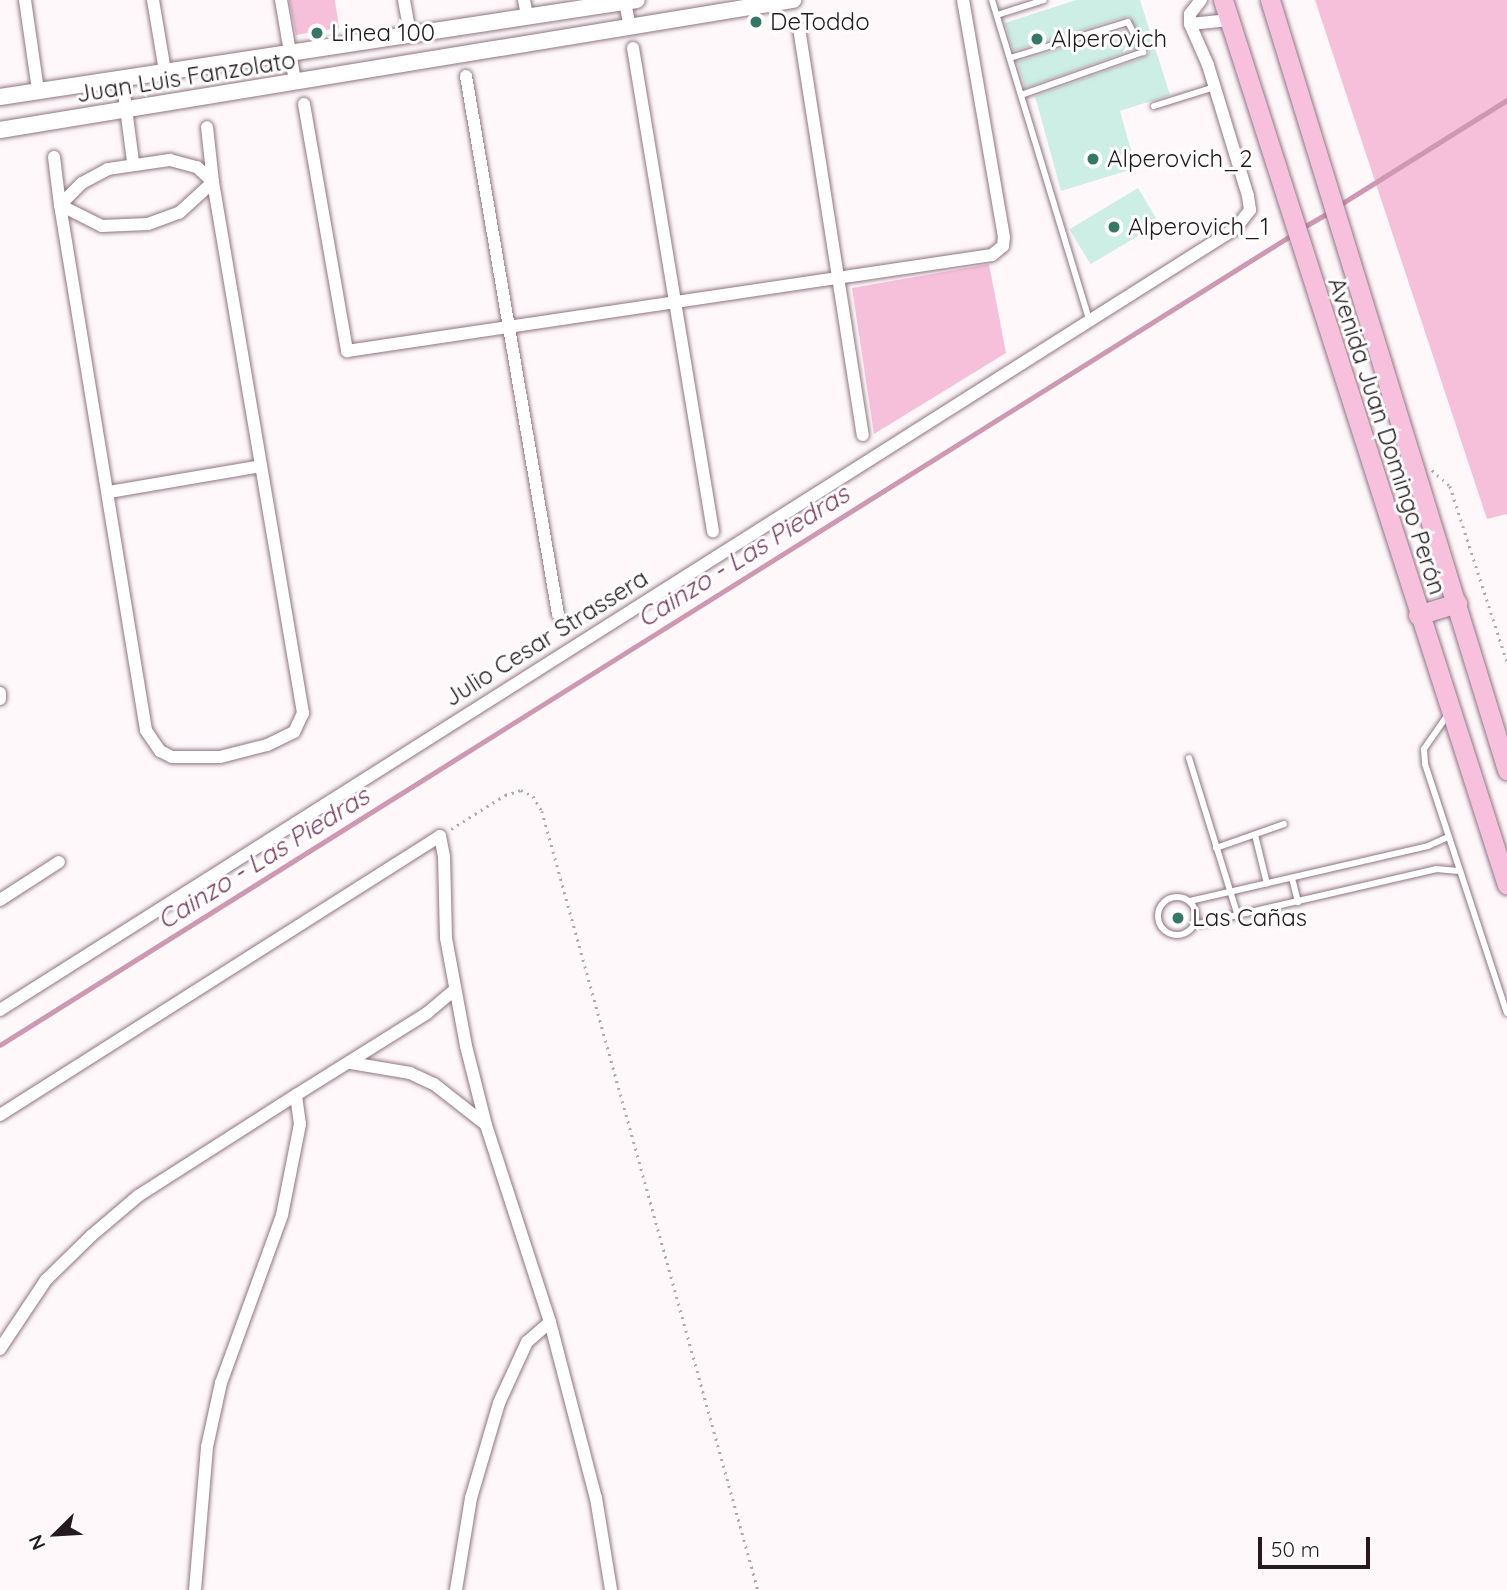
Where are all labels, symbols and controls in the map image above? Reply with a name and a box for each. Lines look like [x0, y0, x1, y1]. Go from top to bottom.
place label: DeToddo [770, 8, 870, 36]
marker: DeToddo [748, 14, 764, 30]
place label: Linea 100 [331, 19, 435, 47]
marker: Linea 100 [309, 25, 325, 41]
place label: Alperovich [1051, 25, 1167, 53]
marker: Alperovich [1029, 31, 1045, 47]
street label: Juan Luis Fanzolato [74, 45, 298, 109]
place label: Alperovich_2 [1107, 145, 1252, 173]
marker: Alperovich_2 [1085, 151, 1101, 167]
place label: Alperovich_1 [1128, 213, 1269, 241]
marker: Alperovich_1 [1106, 219, 1122, 235]
street label: Avenida Juan Domingo Perón [1322, 274, 1452, 598]
water label: Cainzo - Las Piedras [631, 478, 855, 634]
street label: Julio Cesar Strassera [439, 564, 653, 712]
water label: Cainzo - Las Piedras [151, 780, 375, 936]
place label: Las Cañas [1192, 904, 1307, 932]
marker: Las Cañas [1170, 910, 1186, 926]
north arrow [21, 1499, 91, 1569]
scale bar [1262, 1524, 1374, 1568]
text: N [23, 1531, 51, 1554]
text: 50 m [1271, 1536, 1320, 1562]

